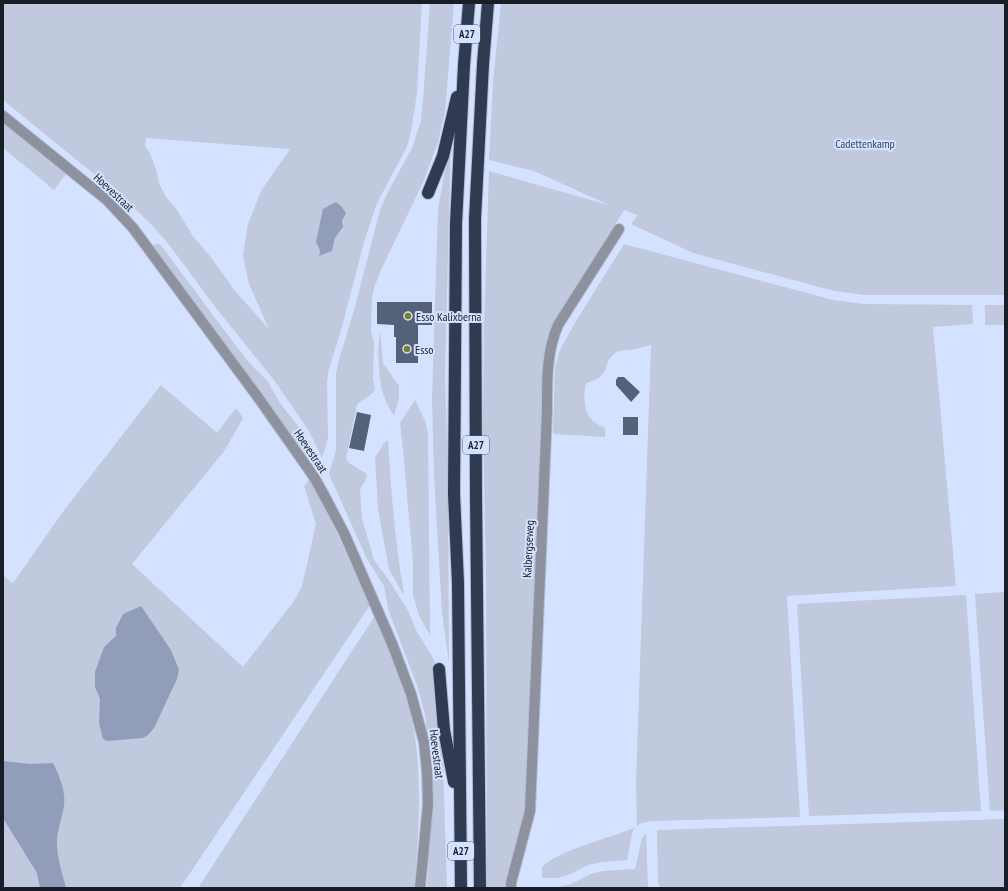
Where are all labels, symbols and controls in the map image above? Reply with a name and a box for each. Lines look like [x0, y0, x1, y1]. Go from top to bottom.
road number: A27 [454, 25, 480, 43]
park label: Cadettenkamp [835, 136, 895, 151]
street label: Hoevestraat [91, 170, 138, 215]
place label: Esso Kalixberna [416, 309, 482, 324]
marker: Esso Kalixberna [403, 311, 413, 321]
place label: Esso [415, 342, 433, 357]
marker: Esso [402, 344, 412, 354]
street label: Hoevestraat [291, 426, 331, 476]
road number: A27 [463, 436, 489, 454]
street label: Kalbergseweg [519, 520, 537, 578]
street label: Hoevestraat [427, 729, 448, 780]
road number: A27 [448, 842, 474, 860]

